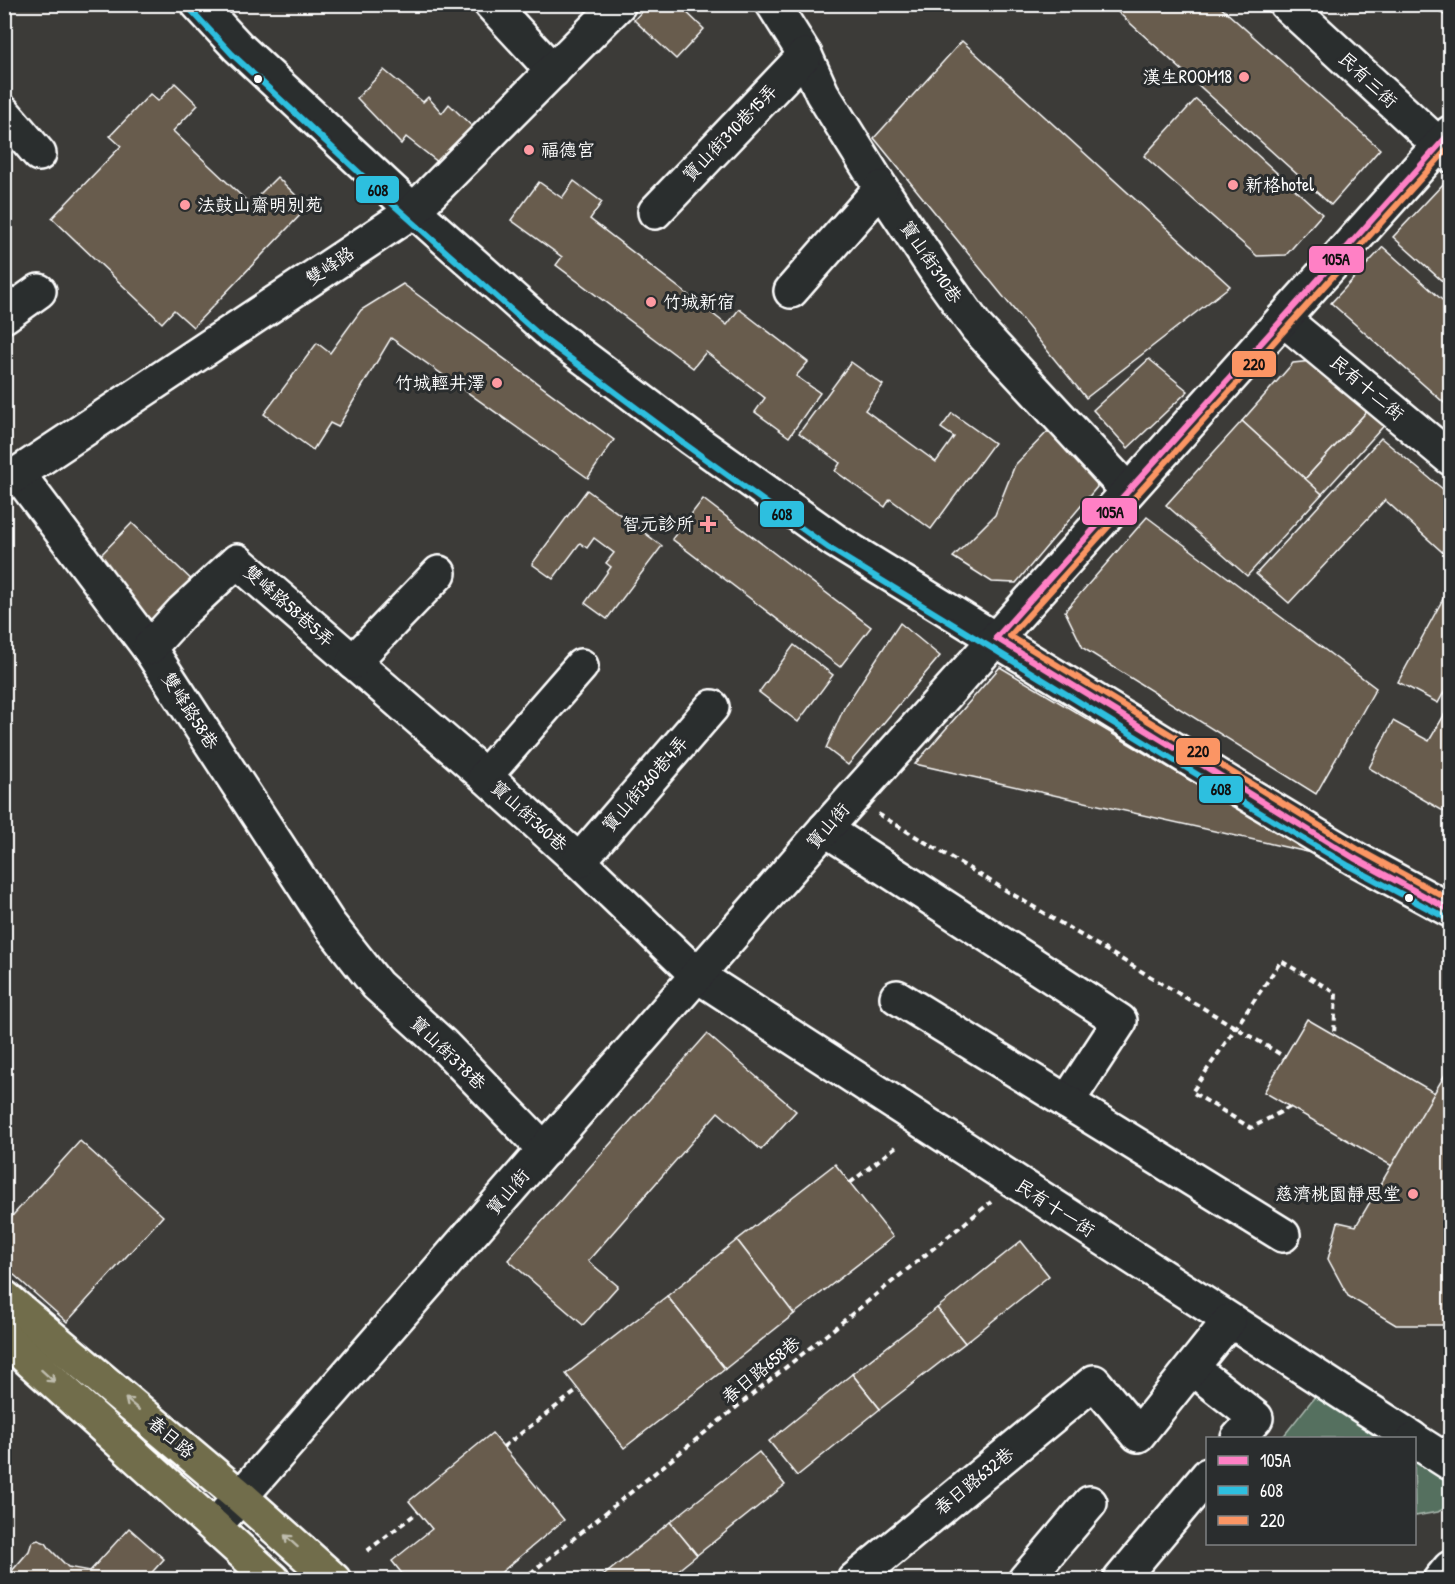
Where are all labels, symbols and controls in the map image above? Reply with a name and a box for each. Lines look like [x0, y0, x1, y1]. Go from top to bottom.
street label: 民有三街 [1333, 46, 1403, 113]
place label: 漢生ROOM18 [1143, 64, 1232, 89]
marker: 漢生ROOM18 [1237, 70, 1251, 84]
unlabelled marker [252, 73, 264, 85]
street label: 寶山街310巷15弄 [677, 78, 783, 187]
place label: 福德宮 [541, 137, 595, 162]
marker: 福德宮 [522, 143, 536, 157]
place label: 新格hotel [1245, 172, 1314, 197]
line badge: 608 [355, 175, 400, 204]
marker: 新格hotel [1226, 178, 1240, 192]
text: 608 [368, 179, 388, 201]
place label: 法鼓山齋明別苑 [197, 192, 323, 217]
marker: 法鼓山齋明別苑 [178, 198, 192, 212]
street label: 寶山街310巷 [895, 215, 968, 308]
street label: 雙峰路 [300, 240, 359, 291]
line badge: 105A [1308, 245, 1365, 274]
text: 105A [1322, 248, 1350, 270]
place label: 竹城新宿 [663, 289, 735, 314]
marker: 竹城新宿 [644, 295, 658, 309]
street label: 民有十二街 [1325, 349, 1410, 426]
line badge: 220 [1231, 350, 1277, 378]
text: 220 [1243, 353, 1265, 375]
place label: 竹城輕井澤 [395, 370, 485, 395]
marker: 竹城輕井澤 [490, 376, 504, 390]
line badge: 105A [1081, 497, 1138, 526]
line badge: 608 [759, 500, 805, 528]
text: 105A [1096, 501, 1124, 523]
text: 608 [772, 503, 792, 525]
place label: 智元診所 [622, 511, 694, 536]
marker: 智元診所 [699, 515, 717, 533]
street label: 雙峰路58巷5弄 [238, 559, 340, 652]
street label: 雙峰路58巷 [156, 667, 225, 754]
street label: 寶山街360巷4弄 [596, 730, 693, 837]
line badge: 220 [1175, 737, 1221, 766]
text: 220 [1187, 740, 1209, 762]
street label: 寶山街360巷 [486, 774, 573, 857]
line badge: 608 [1198, 775, 1244, 804]
text: 608 [1211, 778, 1231, 800]
street label: 寶山街 [800, 797, 855, 854]
unlabelled marker [1403, 892, 1415, 904]
street label: 寶山街378巷 [405, 1010, 492, 1095]
street label: 寶山街 [480, 1163, 535, 1220]
street label: 民有十一街 [1011, 1173, 1100, 1243]
place label: 慈濟桃園靜思堂 [1275, 1181, 1401, 1206]
marker: 慈濟桃園靜思堂 [1406, 1187, 1420, 1201]
street label: 春日路658巷 [716, 1330, 805, 1409]
one-way arrow [41, 1369, 56, 1383]
one-way arrow [124, 1398, 140, 1411]
street label: 春日路 [143, 1410, 200, 1464]
legend [1206, 1437, 1416, 1545]
street label: 春日路632巷 [929, 1441, 1019, 1520]
text: 105A [1260, 1448, 1291, 1473]
text: 608 [1260, 1478, 1283, 1503]
text: 220 [1260, 1508, 1285, 1533]
one-way arrow [283, 1534, 298, 1548]

